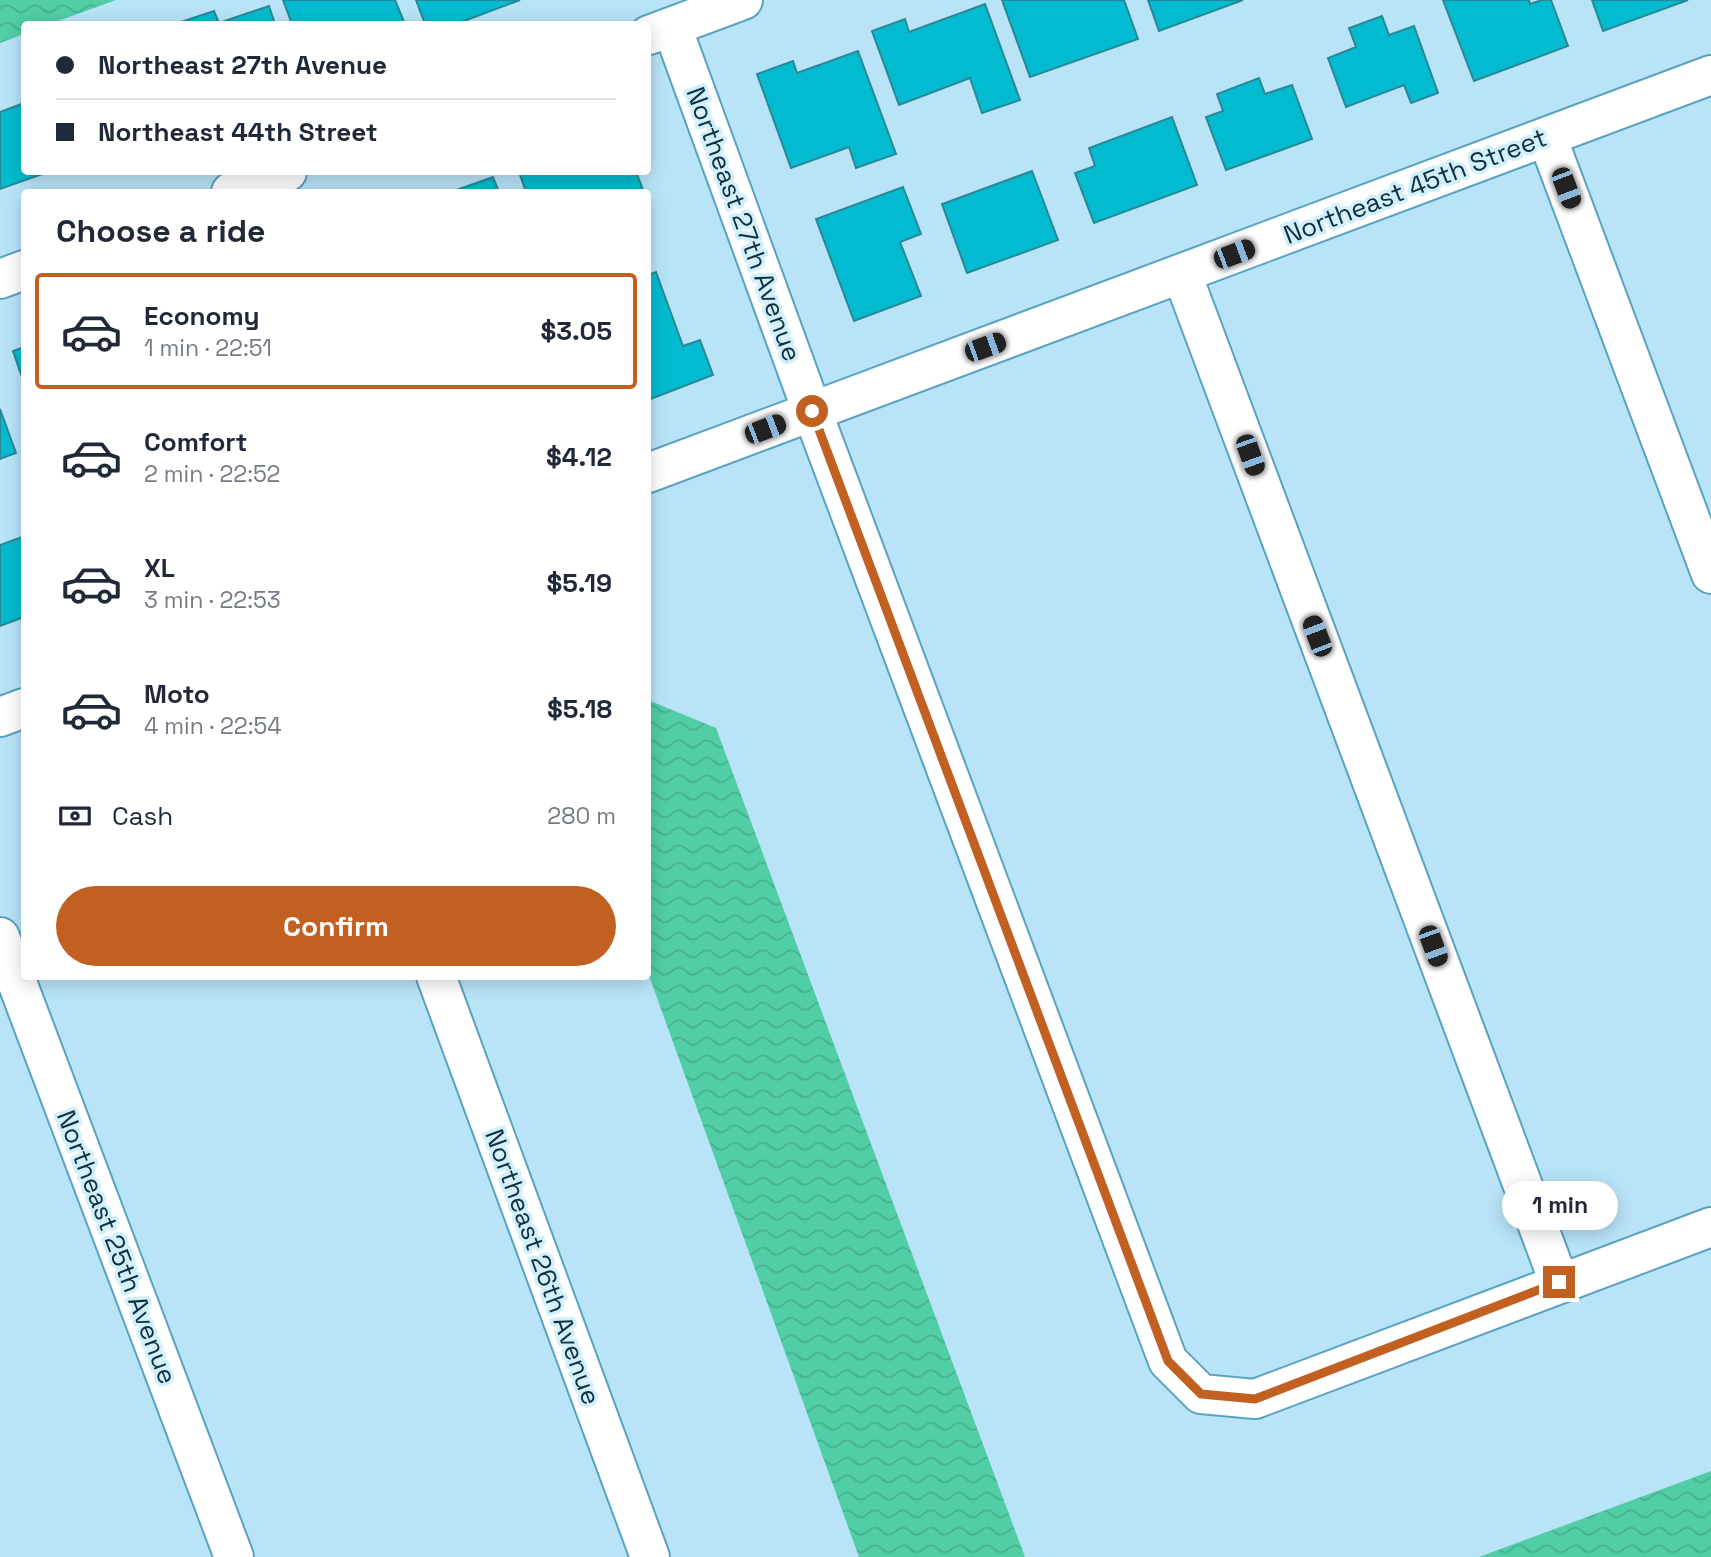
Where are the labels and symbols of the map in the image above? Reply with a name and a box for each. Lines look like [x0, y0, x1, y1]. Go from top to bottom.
street label: Northeast 27th Avenue [679, 82, 809, 366]
street label: Northeast 45th Street [1279, 120, 1551, 252]
car [1549, 165, 1584, 211]
car [1211, 237, 1258, 271]
car [962, 330, 1009, 364]
route start [796, 395, 828, 427]
car [742, 412, 789, 446]
car [1233, 432, 1268, 478]
car [1300, 613, 1335, 659]
car [1416, 923, 1451, 969]
street label: Northeast 25th Avenue [49, 1105, 185, 1389]
street label: Northeast 26th Avenue [477, 1124, 609, 1410]
callout: 1 min [1501, 1180, 1617, 1230]
route end [1543, 1266, 1575, 1298]

